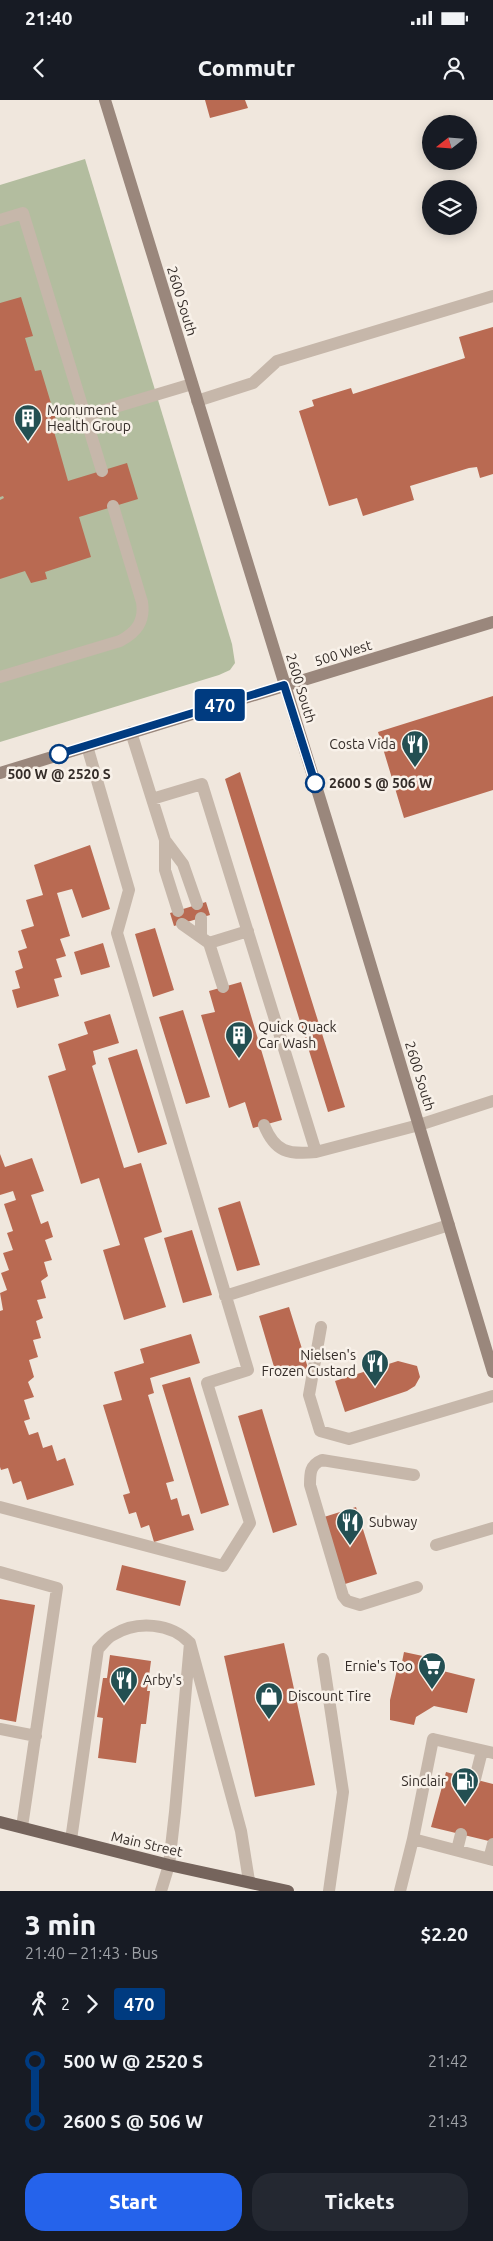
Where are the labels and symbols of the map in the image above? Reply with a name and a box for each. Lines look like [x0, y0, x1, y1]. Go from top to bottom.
north arrow [422, 115, 478, 170]
street label: 2600 South [164, 264, 200, 338]
place label: Monument Health Group [47, 402, 131, 434]
building icon: Monument Health Group [13, 403, 43, 442]
street label: 500 West [312, 637, 374, 669]
street label: 2600 South [283, 651, 319, 725]
line badge: 470 [191, 689, 249, 721]
restaurant icon: Costa Vida [400, 729, 430, 768]
place label: Costa Vida [329, 736, 396, 752]
marker: 500 W @ 2520 S [49, 744, 69, 764]
place label: 500 W @ 2520 S [7, 766, 111, 782]
marker: 2600 S @ 506 W [305, 773, 325, 793]
place label: 2600 S @ 506 W [329, 775, 432, 791]
place label: Quick Quack Car Wash [258, 1019, 337, 1051]
building icon: Quick Quack Car Wash [224, 1020, 254, 1059]
street label: 2600 South [402, 1039, 438, 1113]
place label: Nielsen's Frozen Custard [262, 1347, 356, 1379]
restaurant icon: Nielsen's Frozen Custard [360, 1348, 390, 1387]
restaurant icon: Subway [335, 1507, 365, 1546]
place label: Subway [369, 1514, 418, 1530]
supermarket icon: Ernie's Too [417, 1651, 447, 1690]
place label: Ernie's Too [345, 1658, 413, 1674]
restaurant icon: Arby's [109, 1665, 139, 1704]
place label: Arby's [143, 1672, 182, 1688]
shop icon: Discount Tire [254, 1681, 284, 1720]
place label: Discount Tire [288, 1688, 371, 1704]
fuel station icon: Sinclair [450, 1766, 480, 1805]
place label: Sinclair [401, 1773, 447, 1789]
street label: Main Street [110, 1828, 185, 1860]

